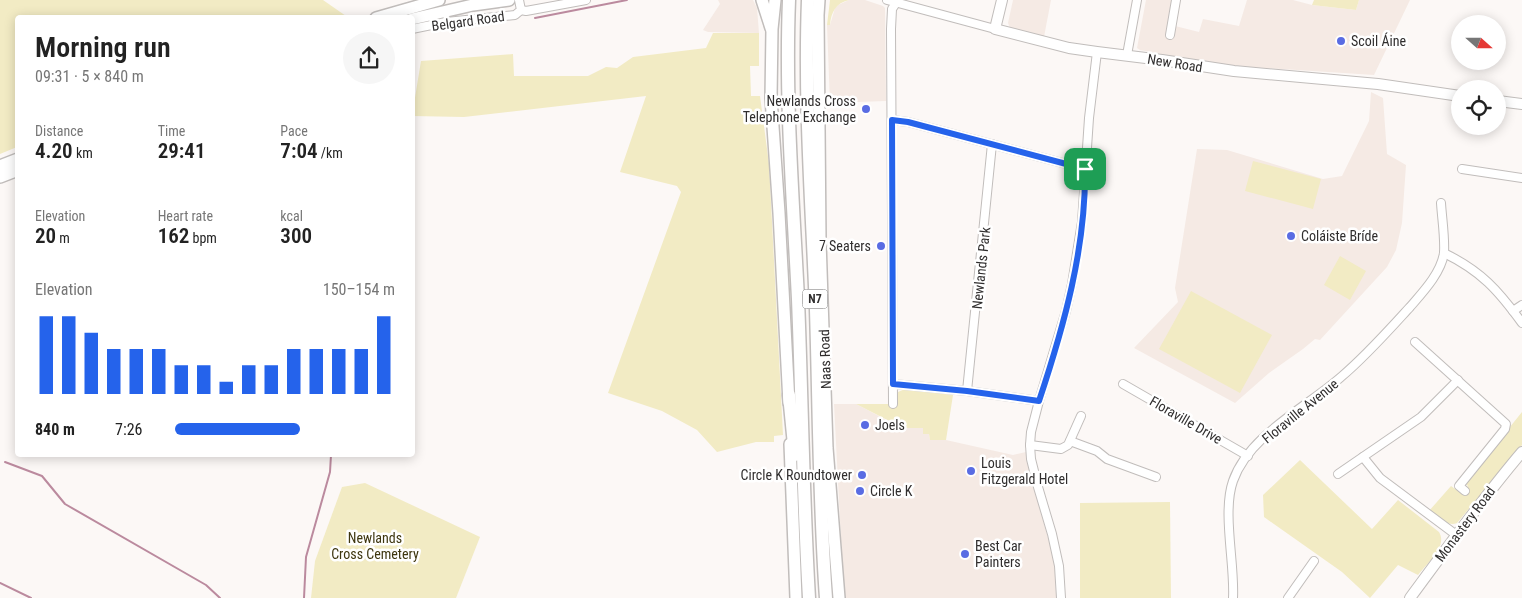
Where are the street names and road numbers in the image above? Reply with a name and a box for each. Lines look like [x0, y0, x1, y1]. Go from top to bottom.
street label: Belgard Road [431, 8, 505, 34]
street label: New Road [1146, 51, 1204, 75]
street label: Newlands Park [969, 225, 993, 310]
road number: N7 [802, 290, 828, 308]
street label: Naas Road [816, 329, 834, 389]
street label: Floraville Avenue [1259, 375, 1342, 447]
street label: Floraville Drive [1147, 393, 1225, 447]
street label: Monastery Road [1432, 483, 1498, 565]

